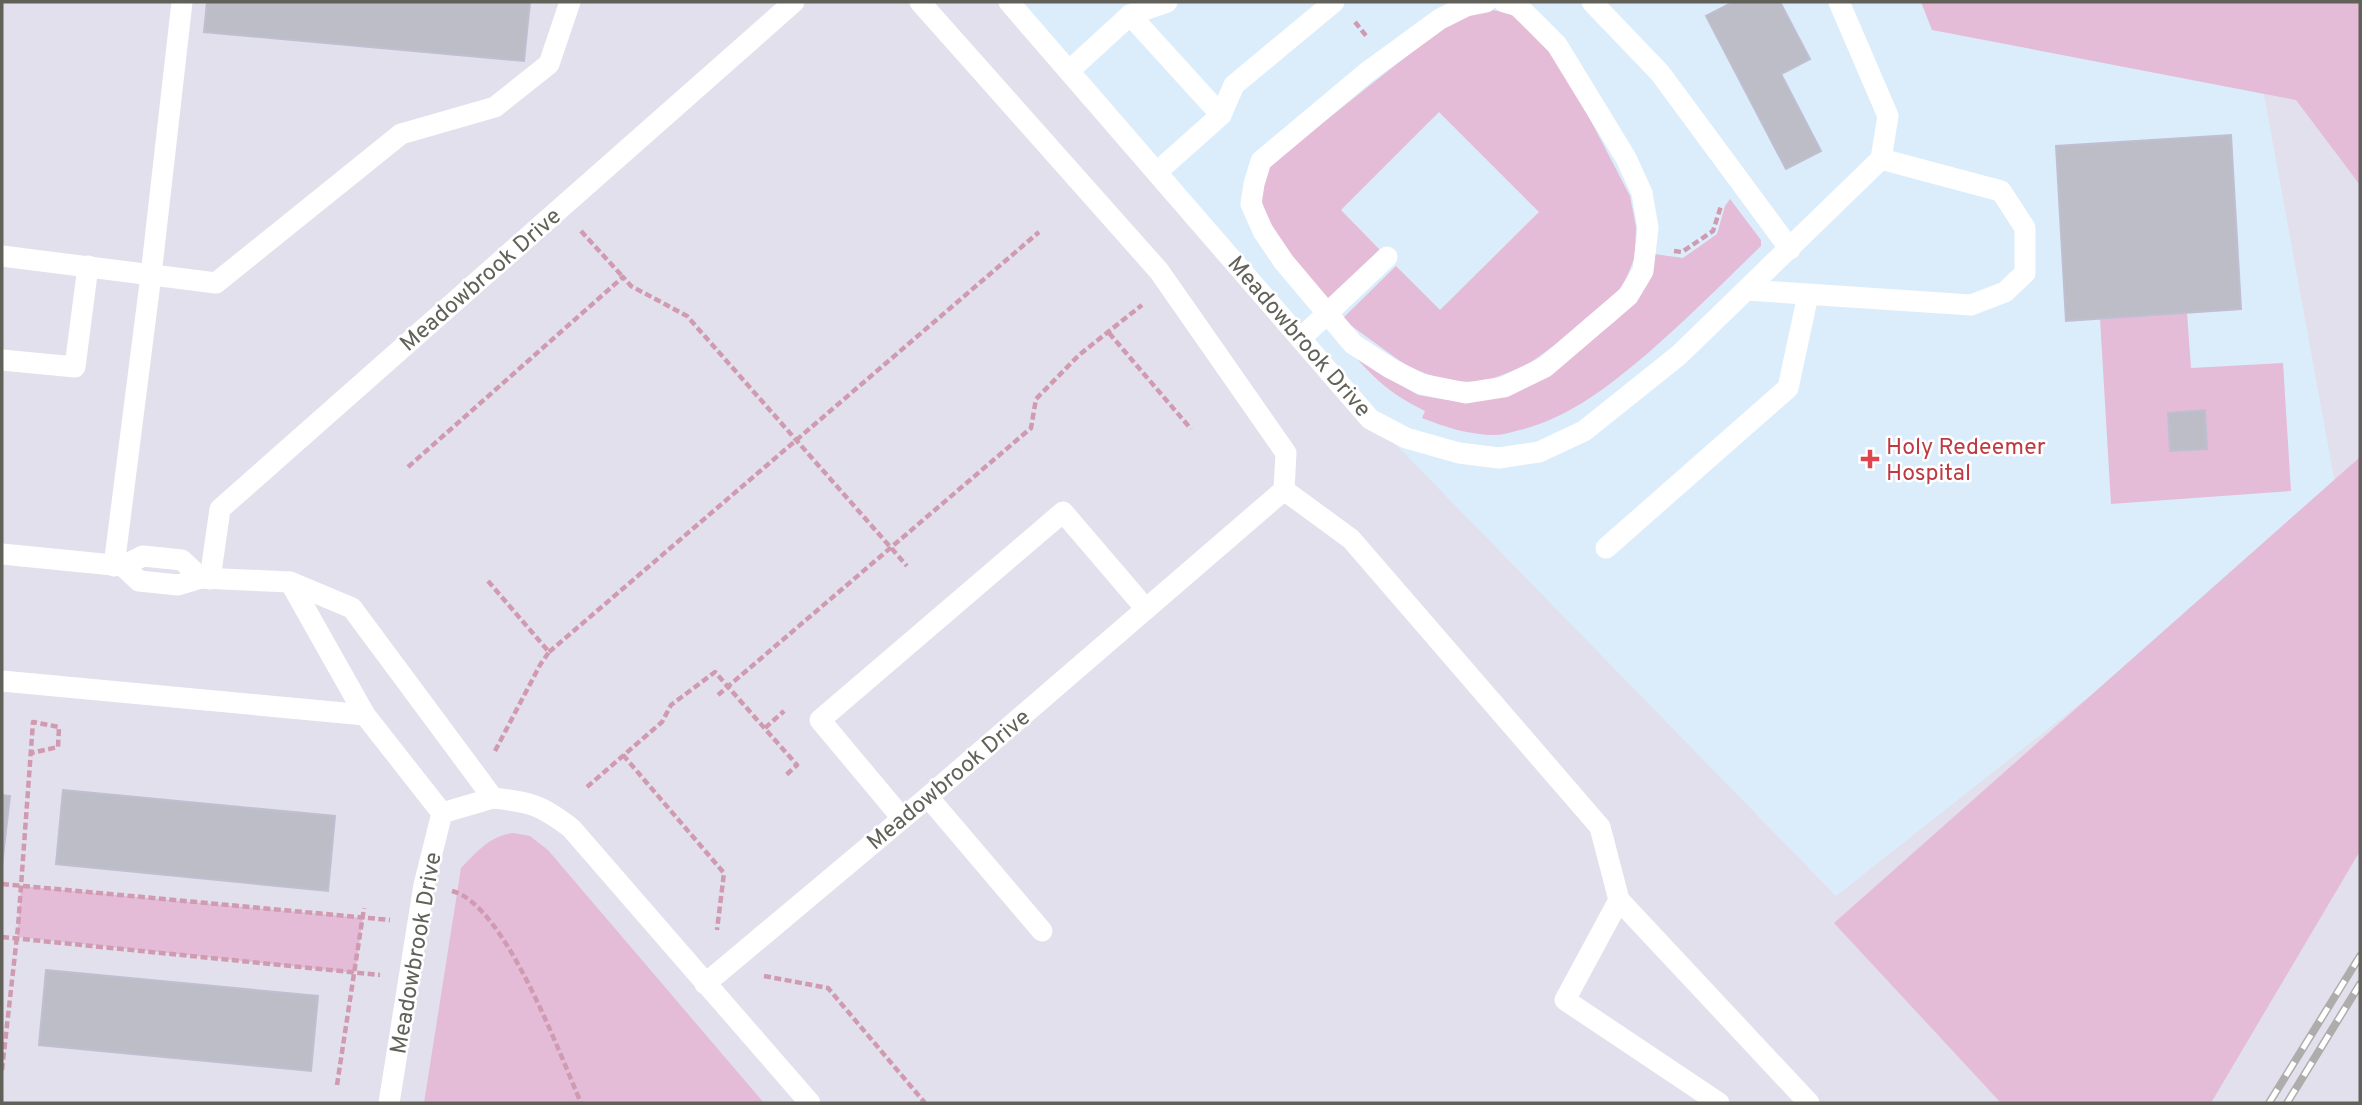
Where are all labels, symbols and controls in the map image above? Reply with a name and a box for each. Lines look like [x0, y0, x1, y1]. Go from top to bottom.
street label: Meadowbrook Drive [395, 203, 568, 359]
street label: Meadowbrook Drive [1220, 251, 1376, 424]
place label: Holy Redeemer Hospital [1886, 434, 2046, 489]
marker: Holy Redeemer Hospital [1860, 449, 1880, 469]
street label: Meadowbrook Drive [862, 704, 1037, 858]
street label: Meadowbrook Drive [385, 850, 450, 1057]

